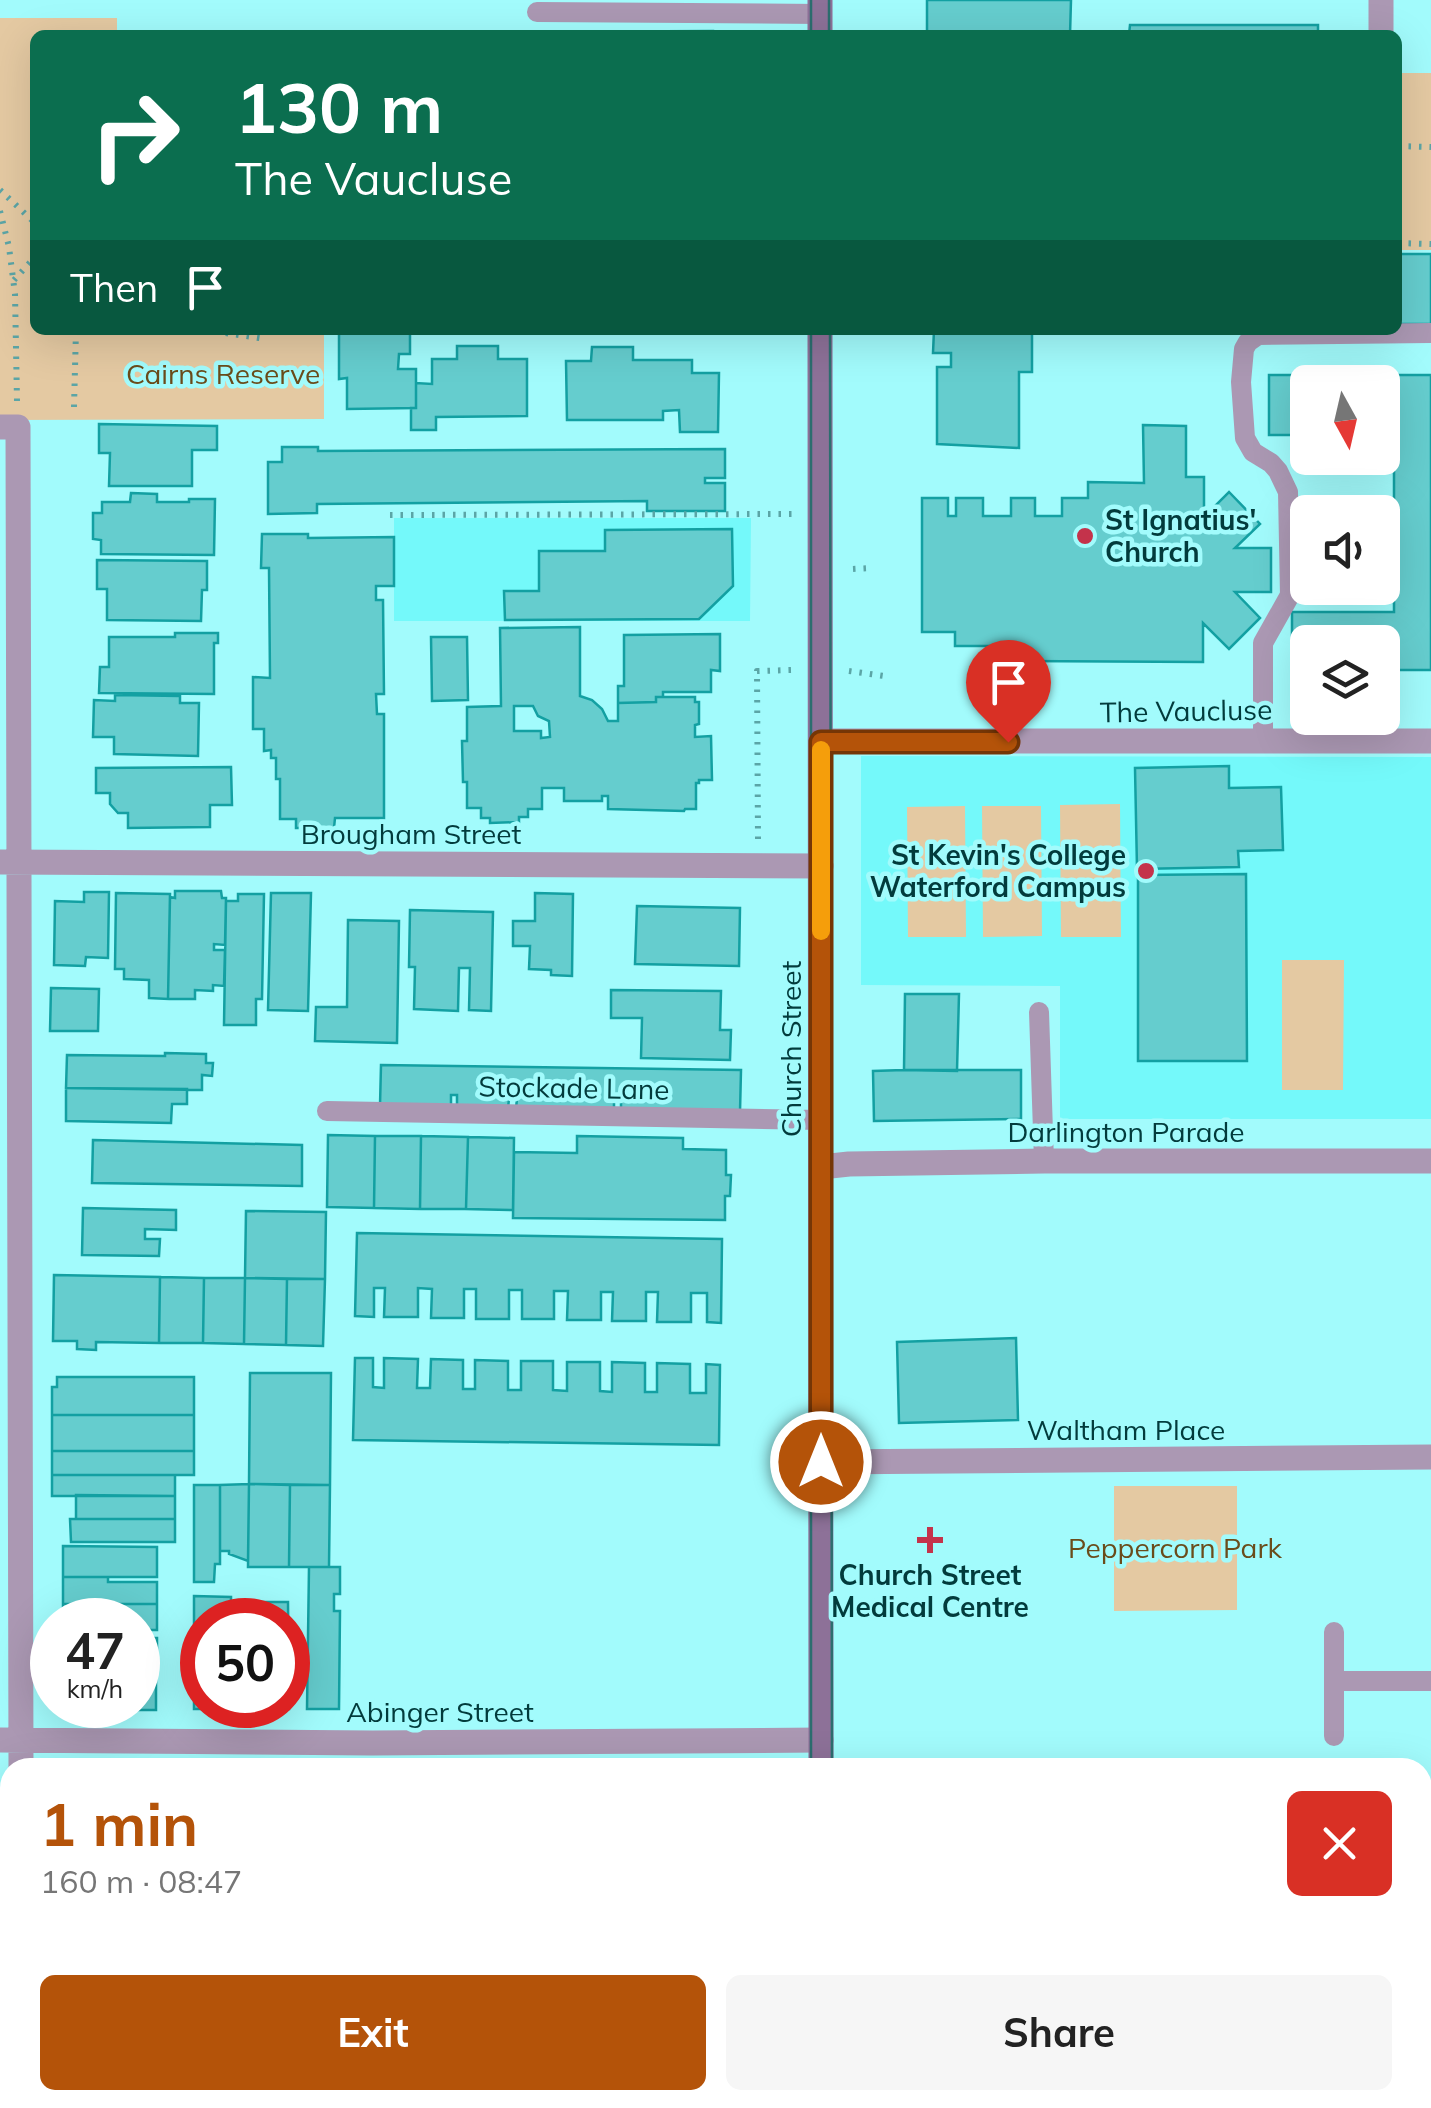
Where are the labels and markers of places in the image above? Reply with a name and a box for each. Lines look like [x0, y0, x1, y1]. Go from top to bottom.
place label: St Ignatius' Church [1105, 502, 1256, 569]
marker: St Ignatius' Church [1074, 525, 1096, 547]
pin [966, 640, 1051, 743]
place label: St Kevin's College Waterford Campus [870, 837, 1126, 904]
marker: St Kevin's College Waterford Campus [1135, 860, 1157, 882]
marker: Church Street Medical Centre [917, 1527, 943, 1553]
place label: Church Street Medical Centre [831, 1557, 1029, 1624]

